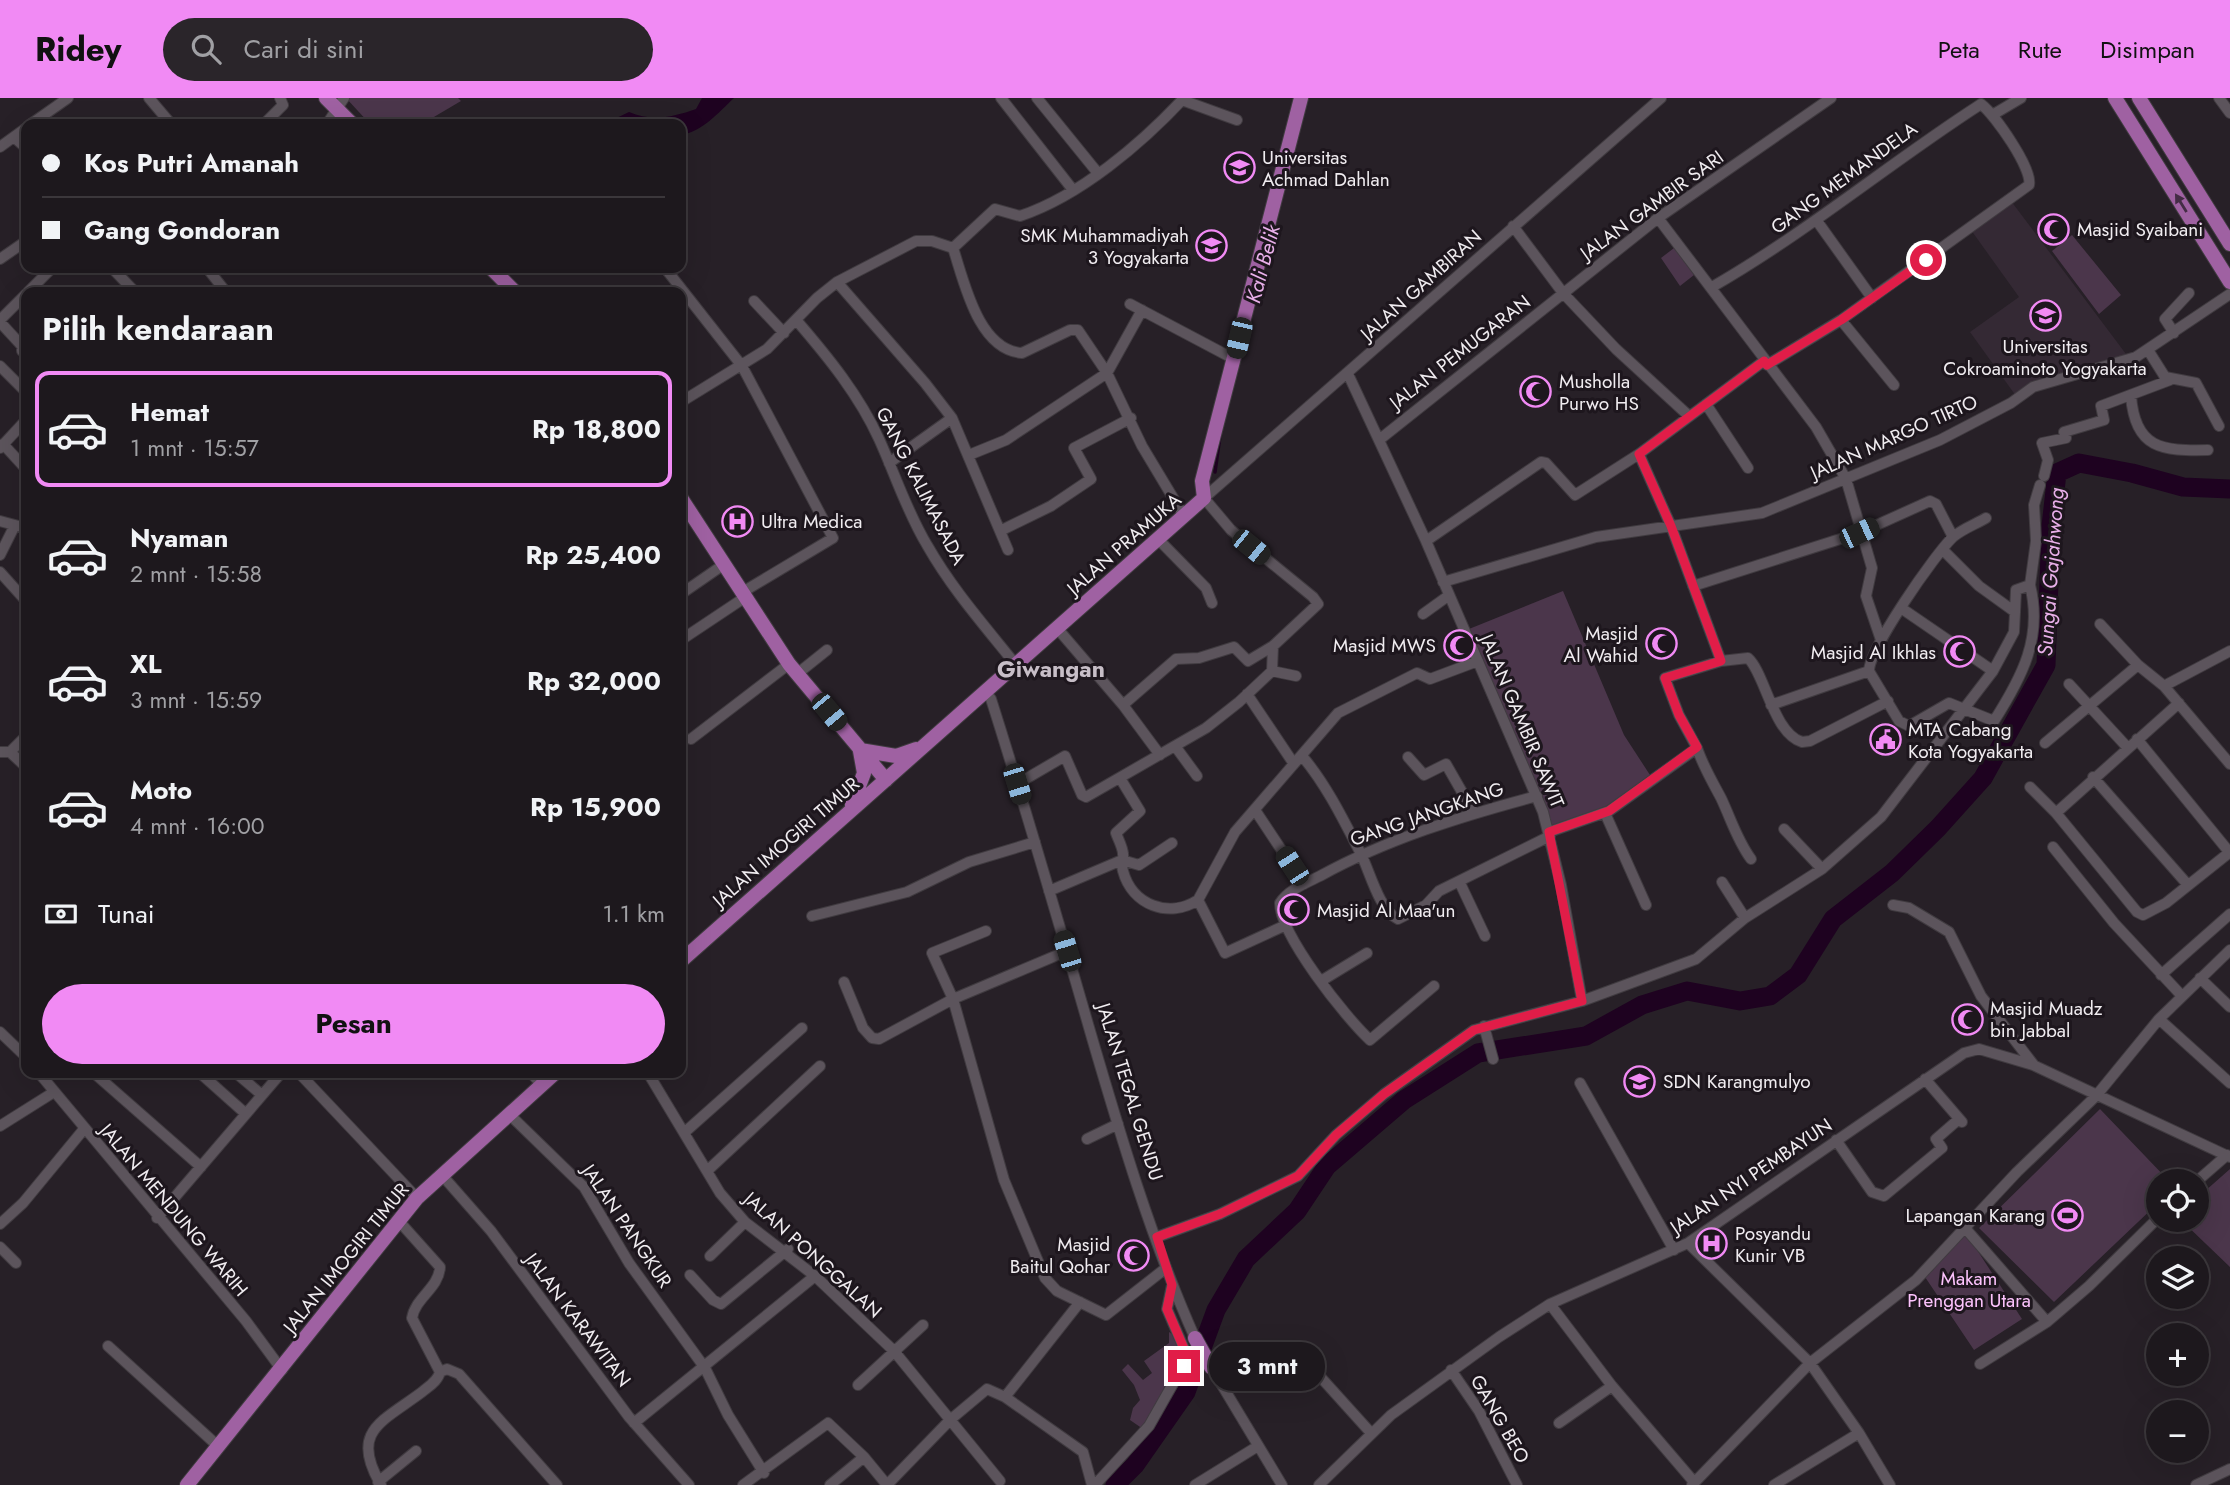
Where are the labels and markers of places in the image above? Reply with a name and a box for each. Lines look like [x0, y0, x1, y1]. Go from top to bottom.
place label: Universitas Achmad Dahlan [1262, 144, 1390, 193]
school or university icon: Universitas Achmad Dahlan [1222, 151, 1256, 185]
mosque icon: Masjid Syaibani [2037, 212, 2071, 246]
place label: Masjid Syaibani [2077, 216, 2203, 243]
place label: SMK Muhammadiyah 3 Yogyakarta [1020, 222, 1189, 271]
school or university icon: SMK Muhammadiyah 3 Yogyakarta [1195, 229, 1229, 263]
school or university icon: Universitas Cokroaminoto Yogyakarta [2028, 298, 2062, 332]
place label: Universitas Cokroaminoto Yogyakarta [1943, 333, 2147, 382]
place label: Musholla Purwo HS [1559, 368, 1639, 417]
mosque icon: Musholla Purwo HS [1519, 375, 1553, 409]
hospital icon: Ultra Medica [721, 504, 755, 538]
place label: Ultra Medica [761, 508, 862, 535]
place label: Masjid Al Wahid [1564, 620, 1638, 669]
mosque icon: Masjid Al Wahid [1644, 627, 1678, 661]
mosque icon: Masjid MWS [1442, 628, 1476, 662]
place label: Masjid MWS [1333, 632, 1436, 659]
mosque icon: Masjid Al Ikhlas [1942, 635, 1976, 669]
place label: Masjid Al Ikhlas [1811, 639, 1936, 666]
place label: MTA Cabang Kota Yogyakarta [1908, 716, 2033, 765]
public building icon: MTA Cabang Kota Yogyakarta [1868, 723, 1902, 757]
mosque icon: Masjid Al Maa'un [1277, 893, 1311, 927]
place label: Masjid Al Maa'un [1317, 897, 1456, 924]
place label: Masjid Muadz bin Jabbal [1990, 995, 2103, 1044]
mosque icon: Masjid Muadz bin Jabbal [1950, 1002, 1984, 1036]
school or university icon: SDN Karangmulyo [1623, 1064, 1657, 1098]
place label: SDN Karangmulyo [1663, 1068, 1811, 1095]
sports icon: Lapangan Karang [2051, 1198, 2085, 1232]
place label: Lapangan Karang [1905, 1202, 2045, 1229]
place label: Posyandu Kunir VB [1735, 1220, 1811, 1269]
hospital icon: Posyandu Kunir VB [1695, 1227, 1729, 1261]
place label: Masjid Baitul Qohar [1010, 1231, 1110, 1280]
mosque icon: Masjid Baitul Qohar [1116, 1238, 1150, 1272]

